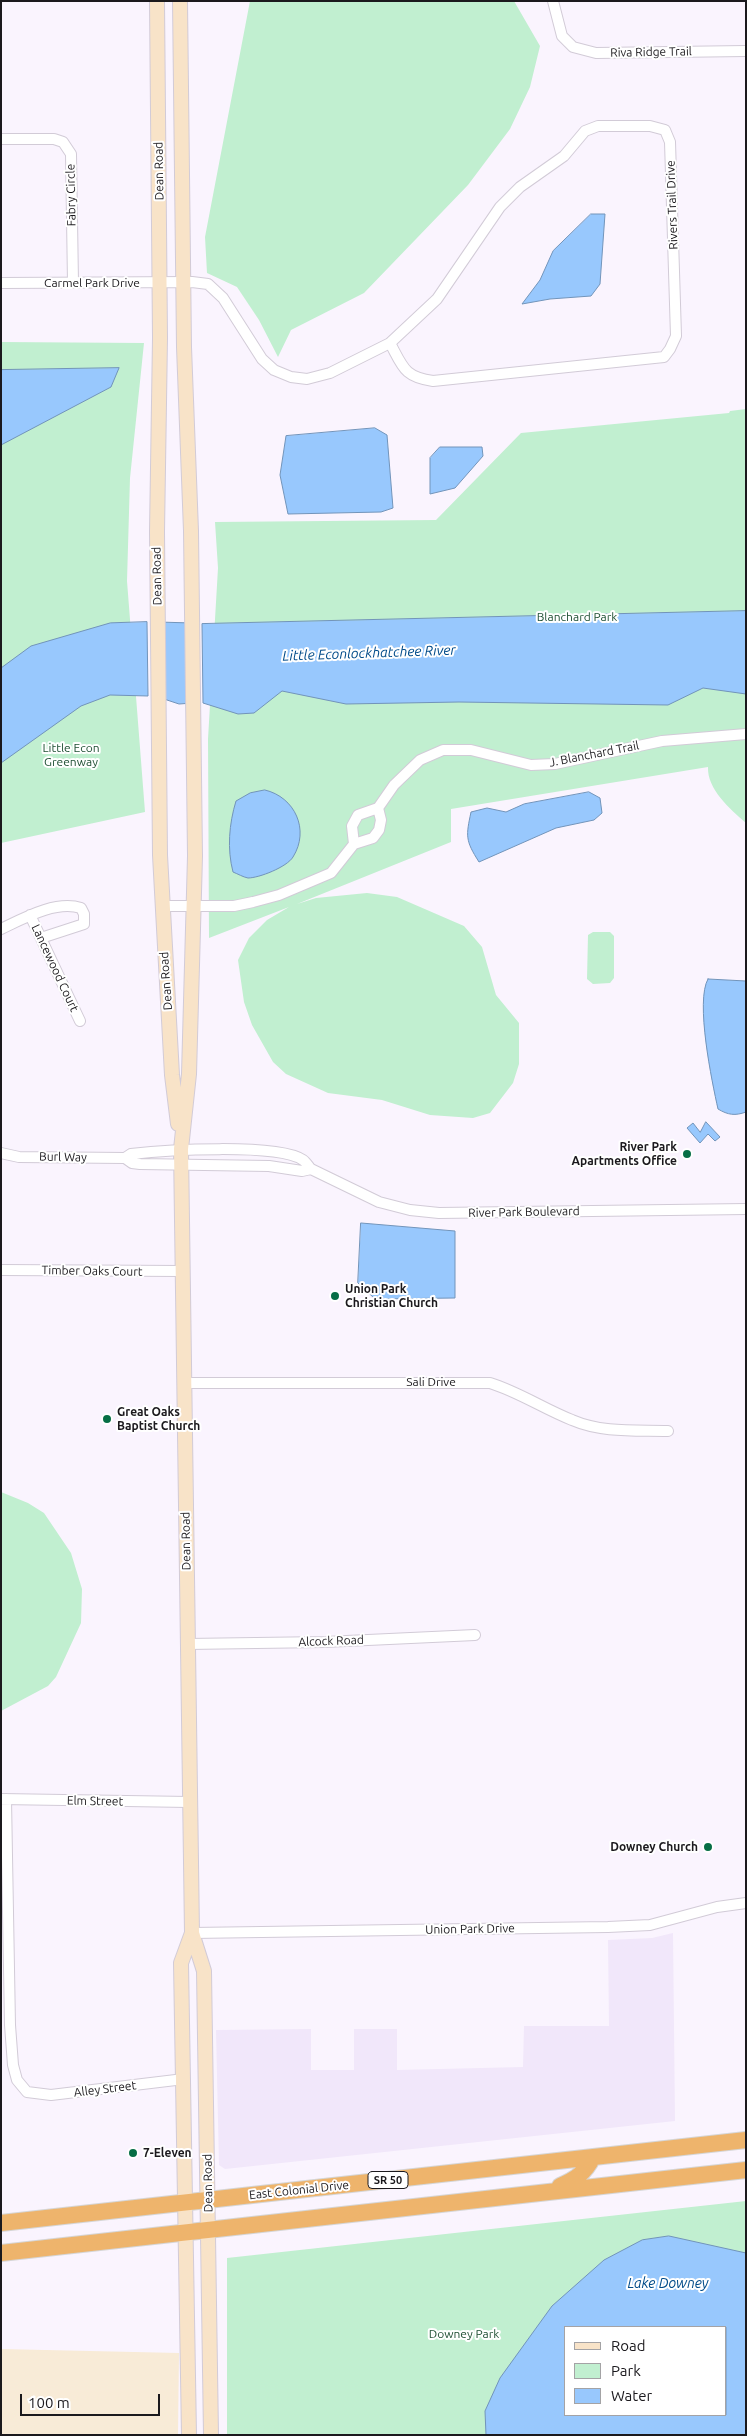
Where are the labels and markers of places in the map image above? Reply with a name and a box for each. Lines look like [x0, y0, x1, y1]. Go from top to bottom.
place label: River Park Apartments Office [572, 1140, 677, 1168]
marker: River Park Apartments Office [681, 1148, 693, 1160]
place label: Union Park Christian Church [345, 1282, 438, 1310]
marker: Union Park Christian Church [329, 1290, 341, 1302]
place label: Great Oaks Baptist Church [117, 1405, 200, 1433]
marker: Great Oaks Baptist Church [101, 1413, 113, 1425]
place label: Downey Church [610, 1840, 698, 1854]
marker: Downey Church [702, 1841, 714, 1853]
place label: 7-Eleven [143, 2146, 192, 2160]
marker: 7-Eleven [127, 2147, 139, 2159]

